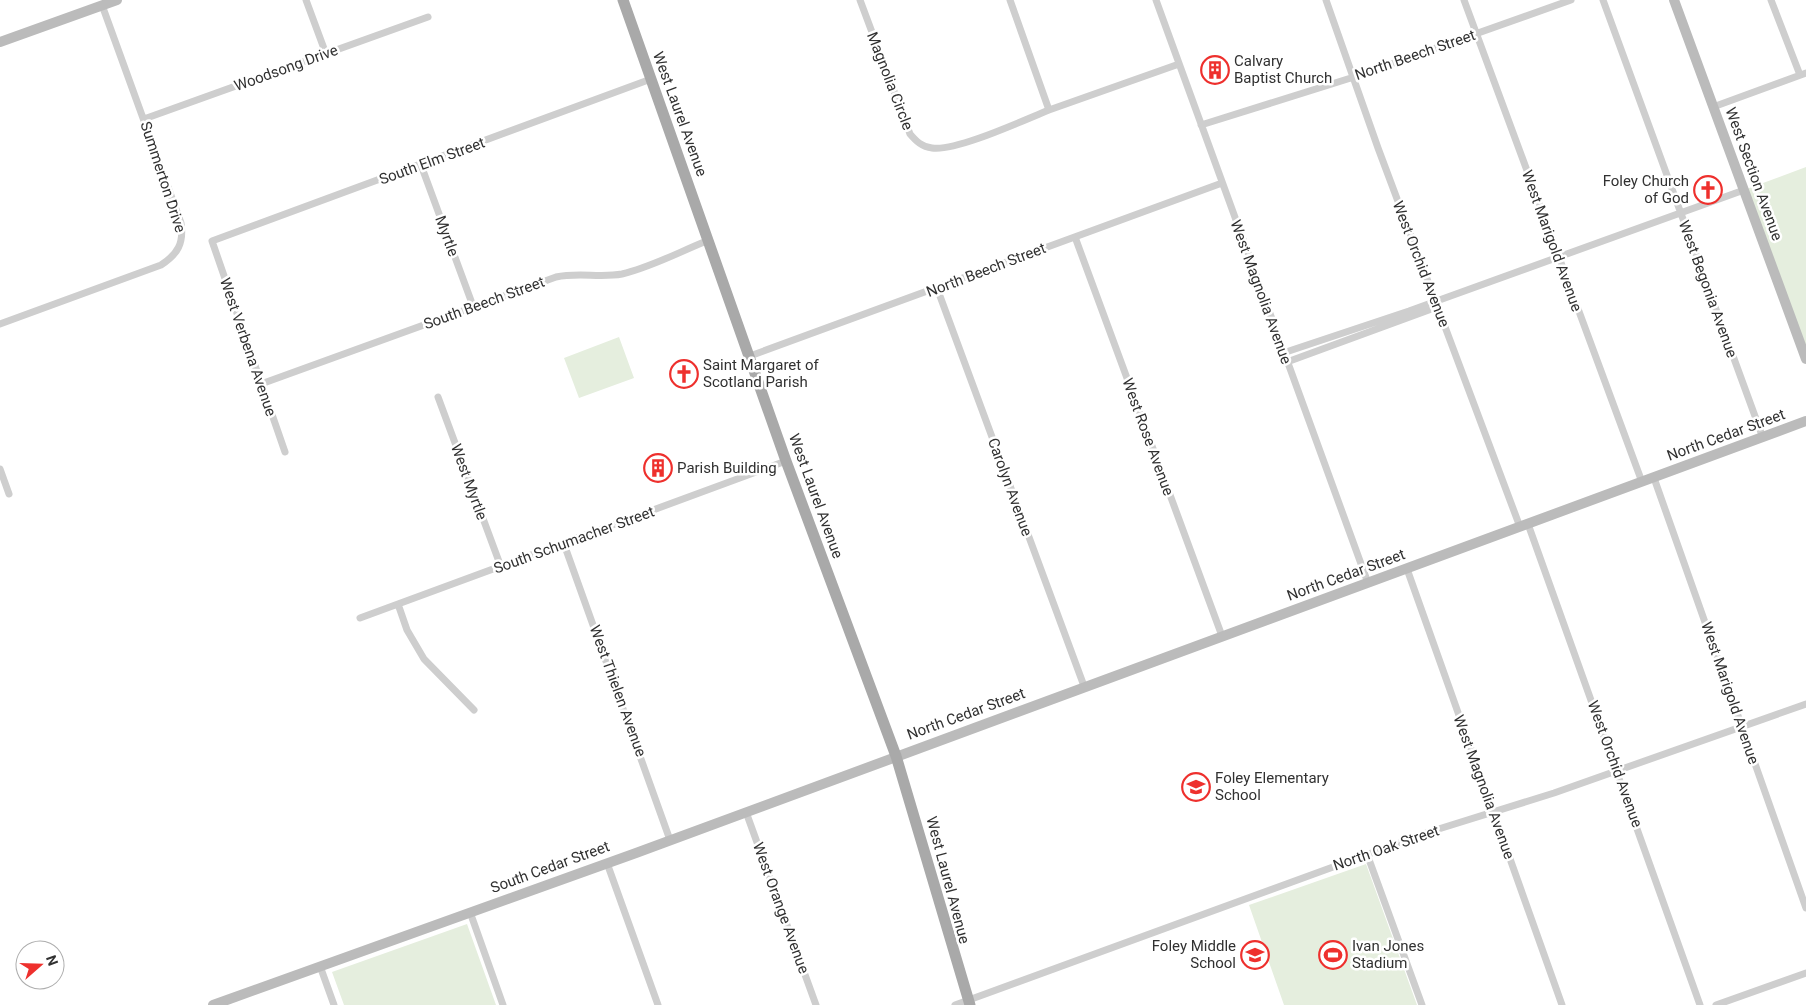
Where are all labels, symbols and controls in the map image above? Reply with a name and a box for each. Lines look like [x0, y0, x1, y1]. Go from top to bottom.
street label: North Beech Street [1352, 26, 1478, 84]
street label: Magnolia Circle [863, 29, 917, 133]
street label: Woodsong Drive [232, 41, 340, 95]
street label: West Laurel Avenue [649, 49, 711, 179]
place label: Calvary Baptist Church [1234, 52, 1332, 87]
building icon: Calvary Baptist Church [1200, 55, 1230, 85]
street label: West Section Avenue [1722, 105, 1786, 243]
street label: Summerton Drive [137, 119, 189, 235]
street label: South Elm Street [377, 133, 487, 188]
street label: West Marigold Avenue [1518, 168, 1586, 314]
place label: Foley Church of God [1603, 172, 1689, 207]
church icon: Foley Church of God [1693, 175, 1723, 205]
street label: West Orchid Avenue [1389, 198, 1453, 330]
street label: Myrtle [431, 213, 463, 259]
street label: West Magnolia Avenue [1227, 217, 1295, 367]
street label: West Begonia Avenue [1675, 218, 1741, 360]
street label: North Beech Street [924, 239, 1048, 301]
street label: South Beech Street [421, 273, 547, 333]
street label: West Verbena Avenue [216, 275, 280, 419]
place label: Saint Margaret of Scotland Parish [703, 356, 819, 391]
church icon: Saint Margaret of Scotland Parish [669, 359, 699, 389]
street label: West Rose Avenue [1118, 376, 1178, 498]
street label: North Cedar Street [1665, 405, 1788, 465]
street label: West Laurel Avenue [785, 431, 847, 561]
street label: Carolyn Avenue [984, 435, 1036, 539]
street label: West Myrtle [447, 442, 491, 522]
building icon: Parish Building [643, 453, 673, 483]
place label: Parish Building [677, 459, 777, 477]
street label: South Schumacher Street [491, 502, 657, 577]
street label: North Cedar Street [1285, 545, 1408, 605]
street label: West Marigold Avenue [1697, 620, 1763, 767]
street label: West Thielen Avenue [586, 623, 650, 759]
street label: North Cedar Street [905, 684, 1028, 744]
street label: West Orchid Avenue [1584, 698, 1646, 830]
street label: West Magnolia Avenue [1450, 712, 1518, 862]
place label: Foley Elementary School [1215, 769, 1329, 804]
school or university icon: Foley Elementary School [1181, 772, 1211, 802]
street label: West Laurel Avenue [922, 814, 974, 946]
street label: North Oak Street [1331, 821, 1441, 875]
street label: South Cedar Street [488, 837, 612, 897]
street label: West Orange Avenue [749, 840, 813, 976]
place label: Foley Middle School [1152, 937, 1236, 972]
place label: Ivan Jones Stadium [1352, 937, 1424, 972]
north arrow [15, 940, 65, 990]
school or university icon: Foley Middle School [1240, 940, 1270, 970]
sports icon: Ivan Jones Stadium [1318, 940, 1348, 970]
text: N [43, 953, 61, 968]

